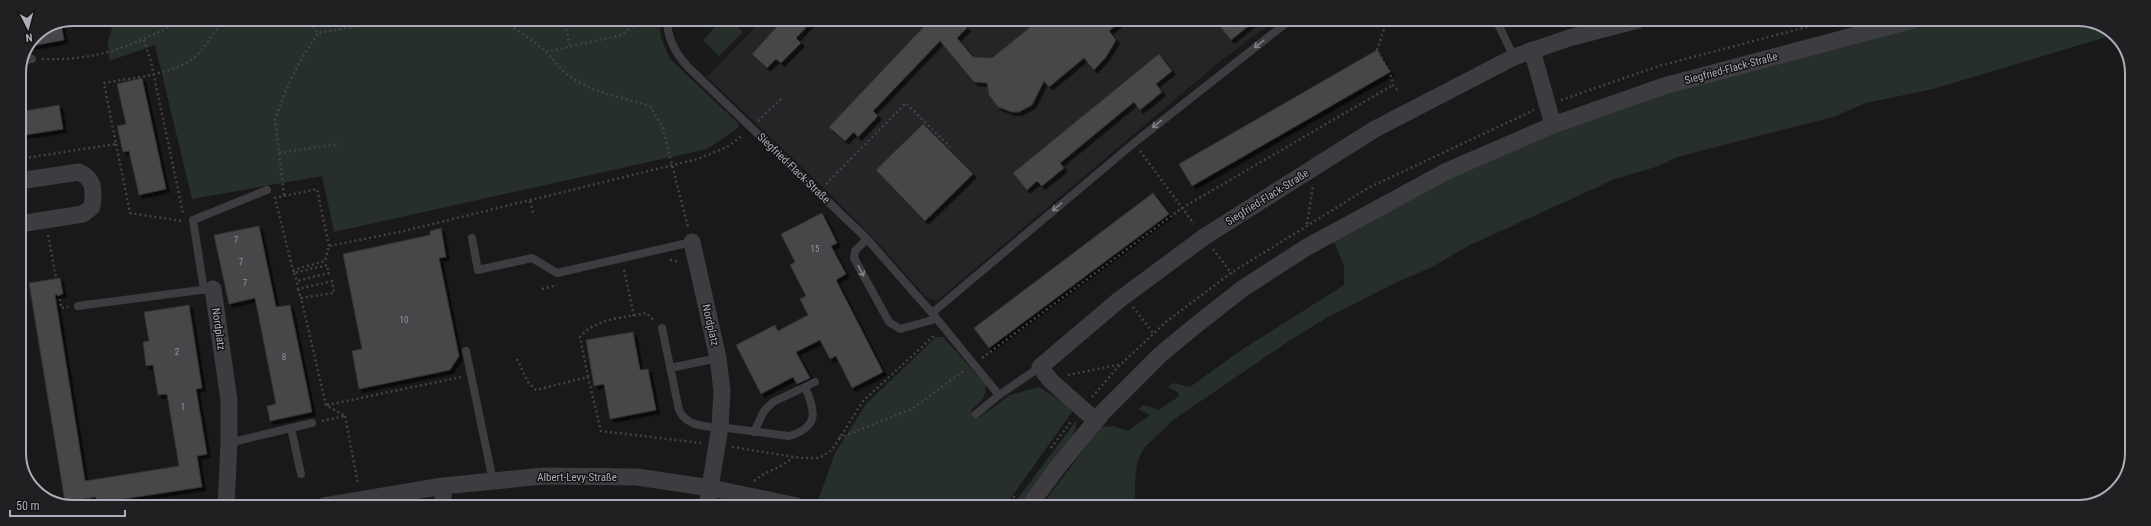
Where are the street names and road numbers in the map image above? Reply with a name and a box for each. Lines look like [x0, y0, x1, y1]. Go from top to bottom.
street label: Siegfried-Flack-Straße [1683, 50, 1779, 87]
street label: Siegfried-Flack-Straße [755, 130, 833, 206]
street label: Siegfried-Flack-Straße [1223, 167, 1311, 228]
street label: Nordplatz [699, 303, 722, 347]
street label: Nordplatz [209, 307, 228, 351]
street label: Albert-Levy-Straße [537, 471, 617, 484]

